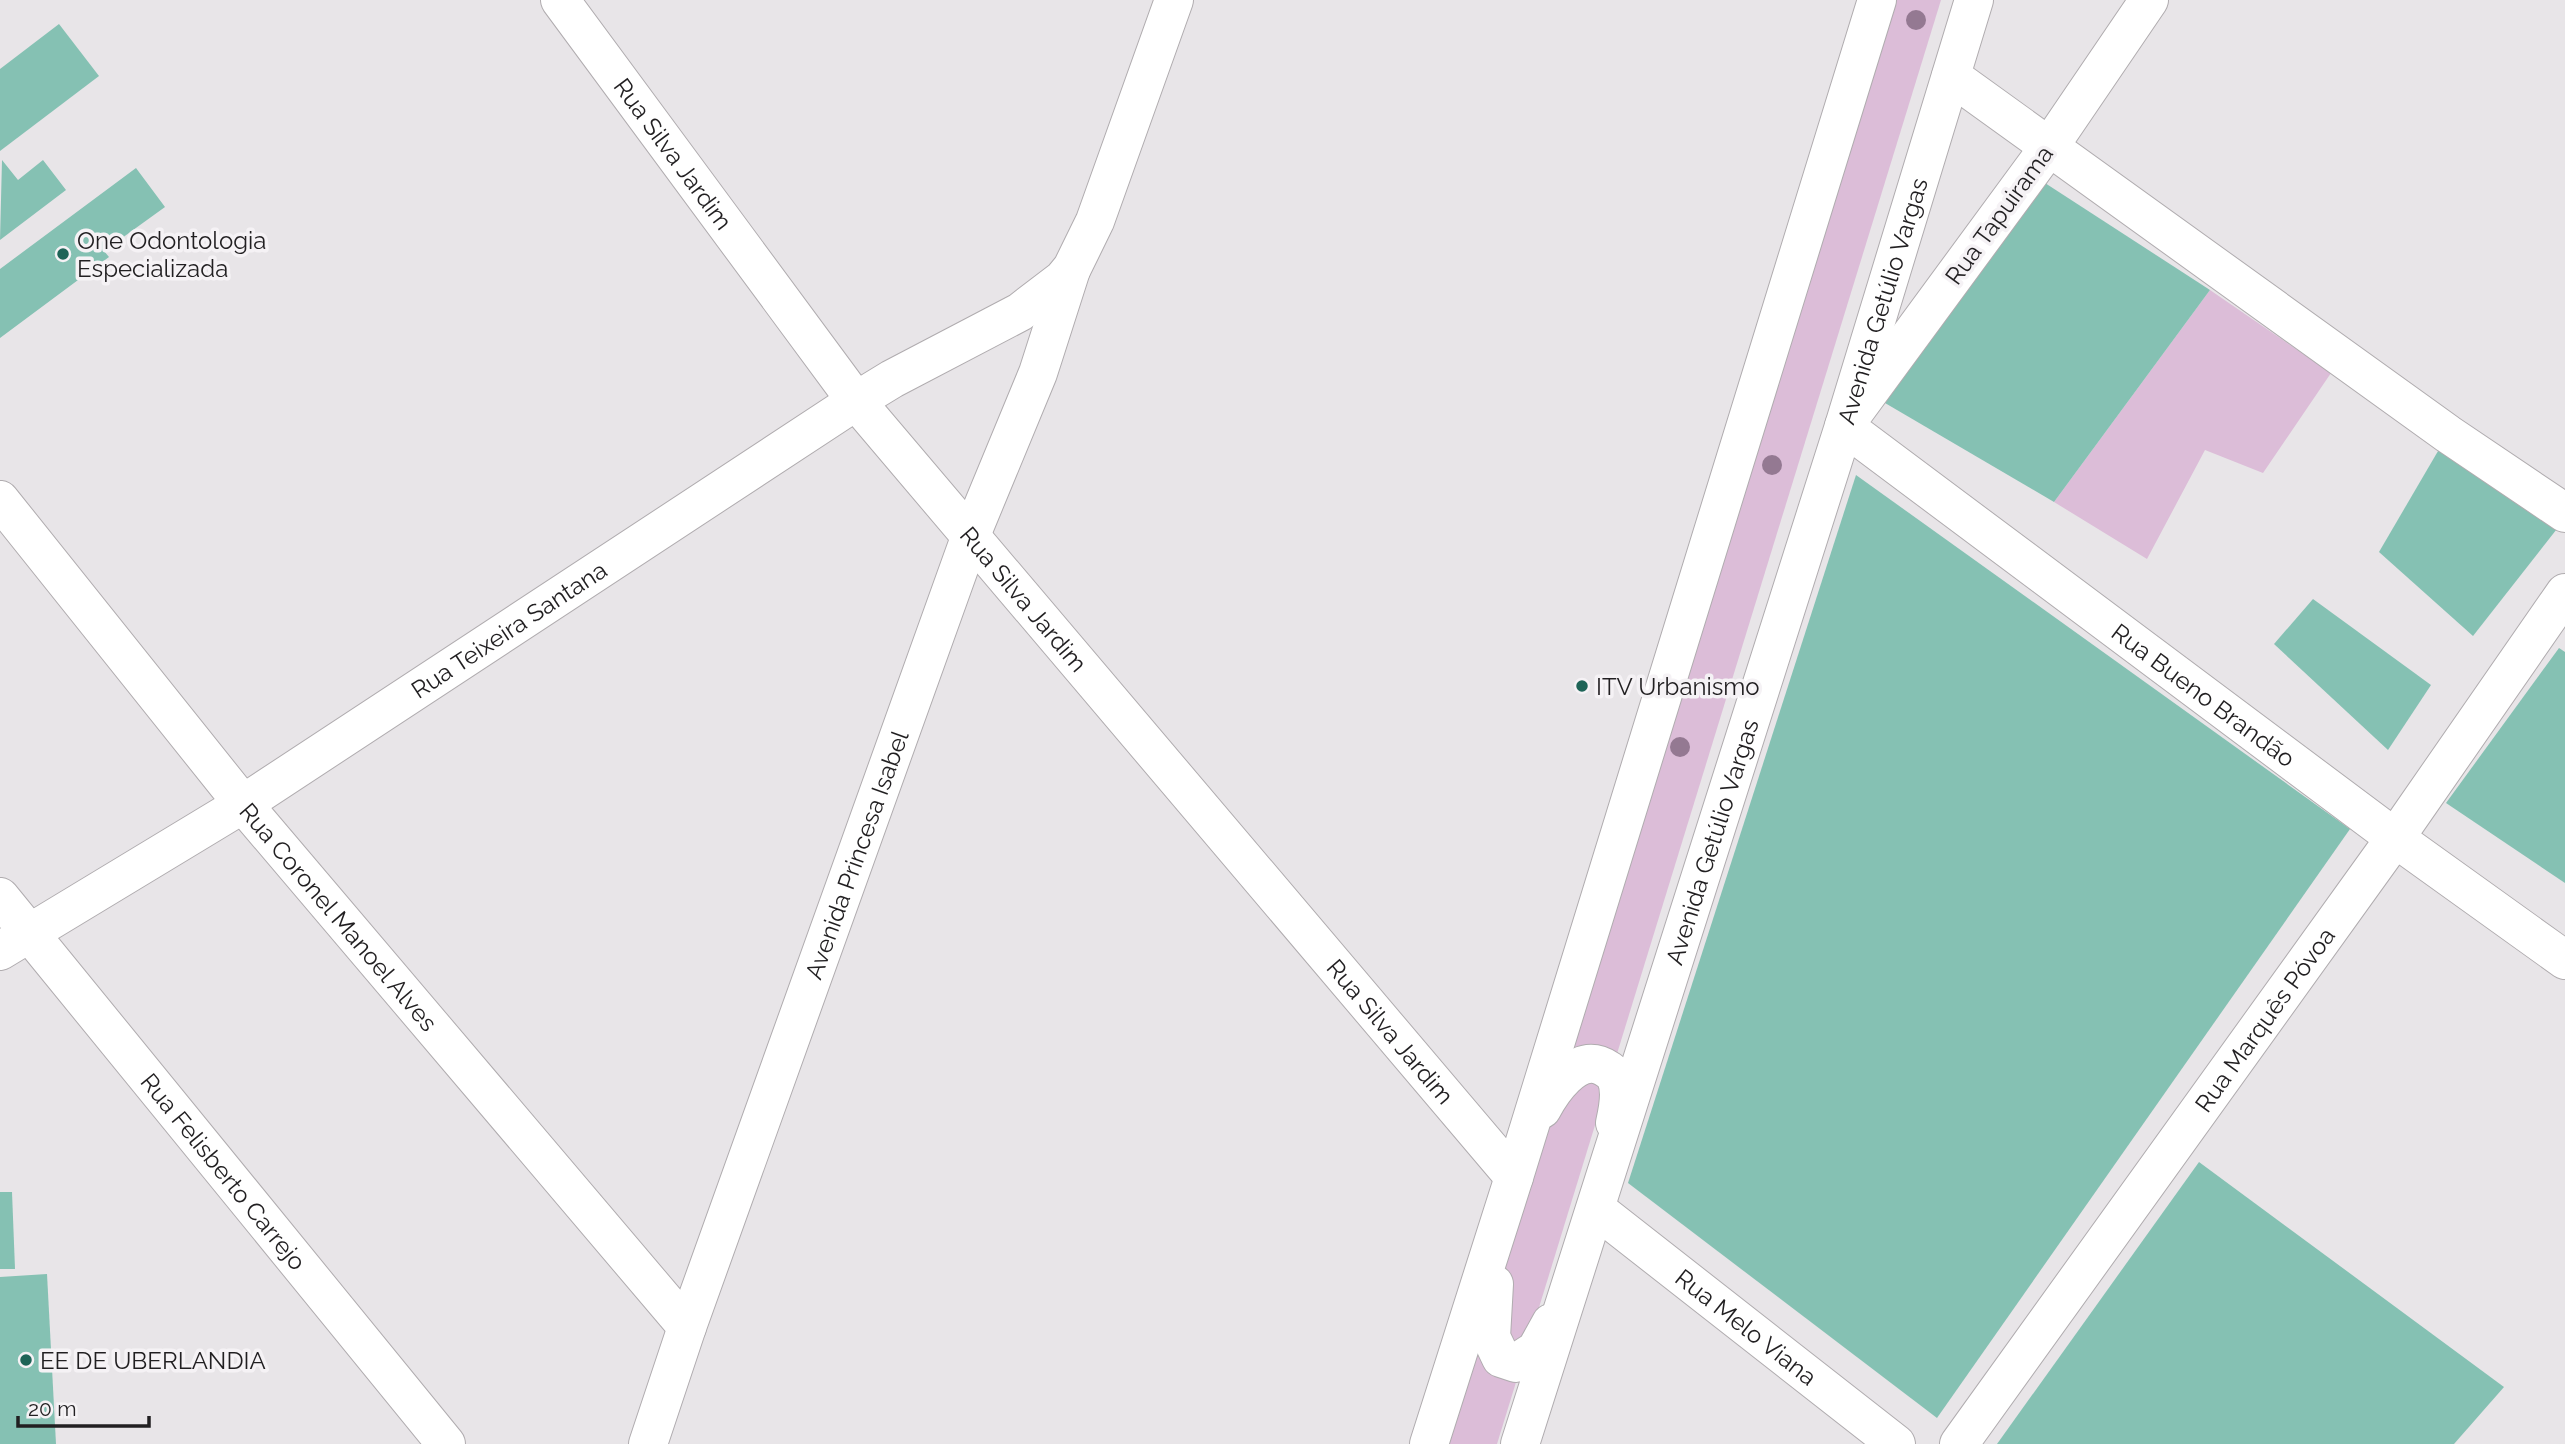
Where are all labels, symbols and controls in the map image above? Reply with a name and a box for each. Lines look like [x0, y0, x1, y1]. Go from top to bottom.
street label: Rua Silva Jardim [608, 72, 739, 235]
street label: Rua Tapuirama [1939, 140, 2059, 290]
street label: Avenida Getúlio Vargas [1831, 174, 1933, 428]
place label: One Odontologia Especializada [77, 226, 266, 283]
marker: One Odontologia Especializada [55, 246, 71, 262]
street label: Rua Silva Jardim [954, 521, 1093, 677]
street label: Rua Teixeira Santana [406, 555, 612, 704]
street label: Rua Bueno Brandão [2106, 617, 2301, 773]
place label: ITV Urbanismo [1596, 672, 1760, 701]
marker: ITV Urbanismo [1574, 678, 1590, 694]
street label: Avenida Getúlio Vargas [1659, 715, 1764, 968]
street label: Avenida Princesa Isabel [798, 726, 914, 983]
street label: Rua Coronel Manoel Alves [234, 797, 444, 1037]
street label: Rua Marquês Póvoa [2188, 922, 2341, 1117]
street label: Rua Silva Jardim [1321, 953, 1460, 1110]
street label: Rua Felisberto Carrejo [135, 1067, 312, 1276]
street label: Rua Melo Viana [1670, 1262, 1823, 1391]
place label: EE DE UBERLANDIA [40, 1346, 266, 1375]
marker: EE DE UBERLANDIA [18, 1352, 34, 1368]
scale bar [18, 1384, 149, 1428]
text: 20 m [28, 1396, 76, 1421]

